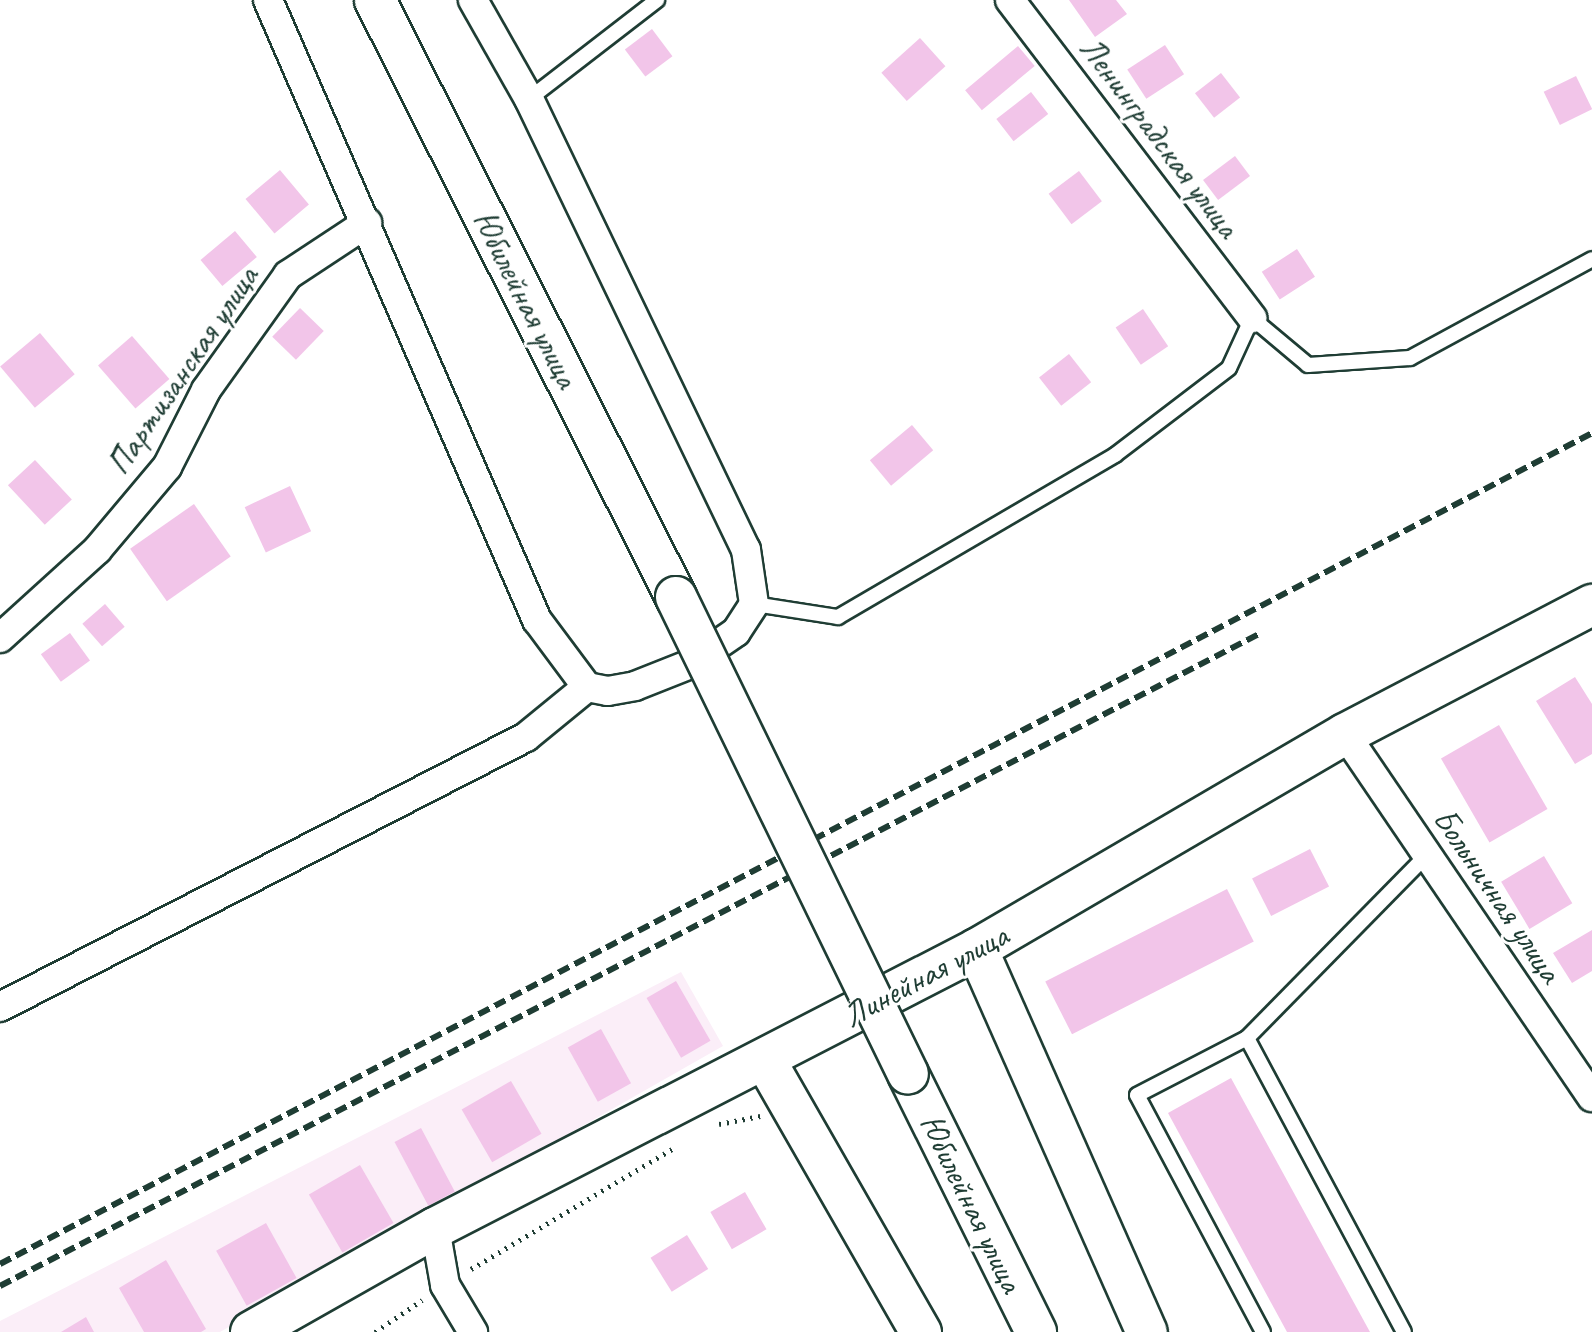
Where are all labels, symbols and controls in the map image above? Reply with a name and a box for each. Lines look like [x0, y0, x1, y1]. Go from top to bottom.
street label: Ленинградская улица [1070, 27, 1250, 247]
street label: Юбилейная улица [463, 202, 589, 396]
street label: Партизанская улица [97, 257, 267, 483]
street label: Больничная улица [1424, 799, 1572, 991]
street label: Линейная улица [834, 913, 1016, 1037]
street label: Юбилейная улица [911, 1106, 1033, 1300]

